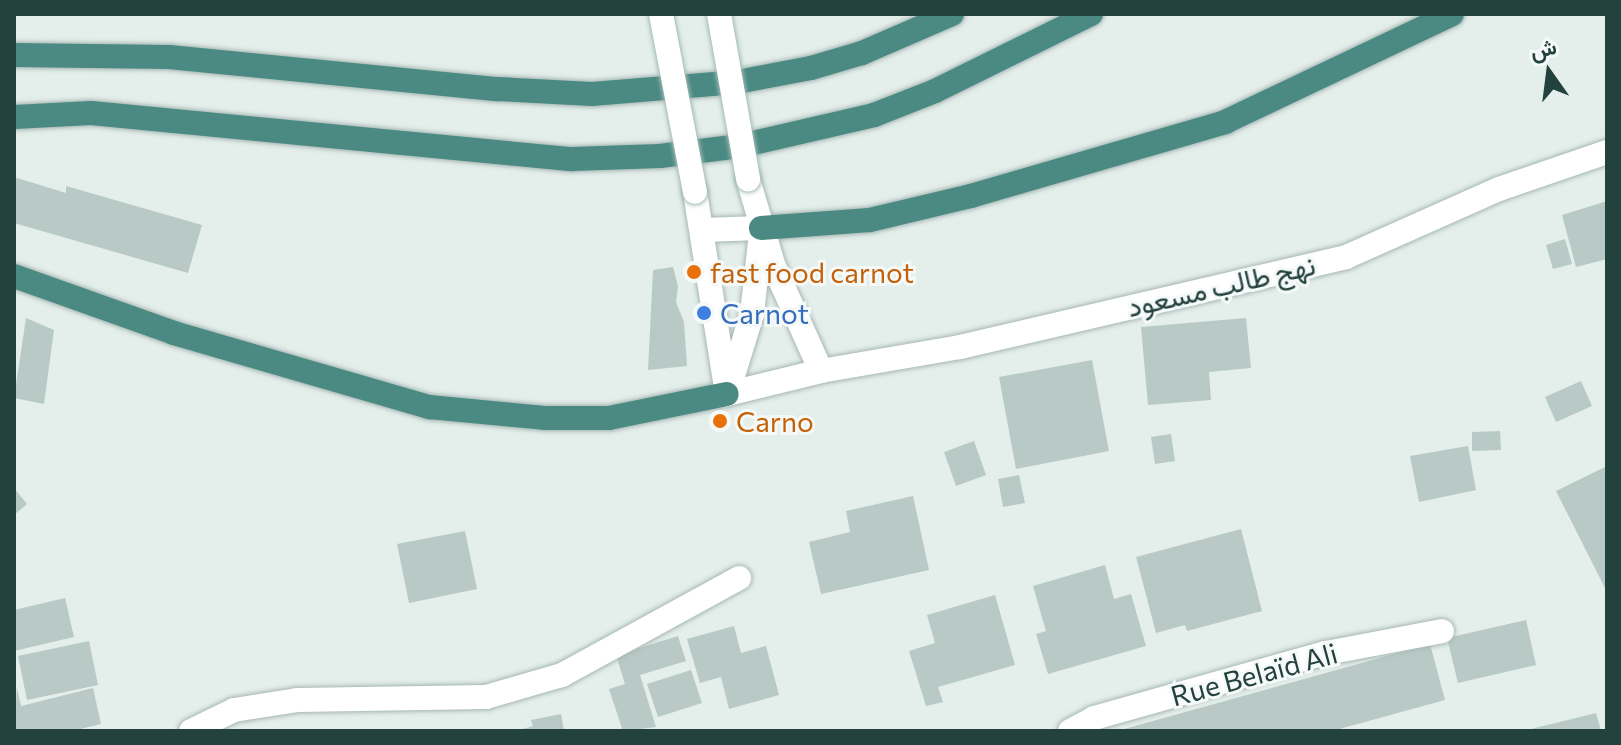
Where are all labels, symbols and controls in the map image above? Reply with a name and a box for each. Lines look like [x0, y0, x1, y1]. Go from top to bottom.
north arrow [1509, 32, 1589, 112]
text: ش [1527, 32, 1559, 65]
street label: نهج طالب مسعود [1124, 247, 1318, 323]
place label: fast food carnot [710, 255, 914, 289]
marker: fast food carnot [685, 263, 703, 281]
place label: Carnot [720, 296, 809, 330]
marker: Carnot [695, 304, 713, 322]
place label: Carno [736, 404, 814, 438]
marker: Carno [711, 412, 729, 430]
street label: Rue Belaïd Ali [1167, 636, 1341, 712]

